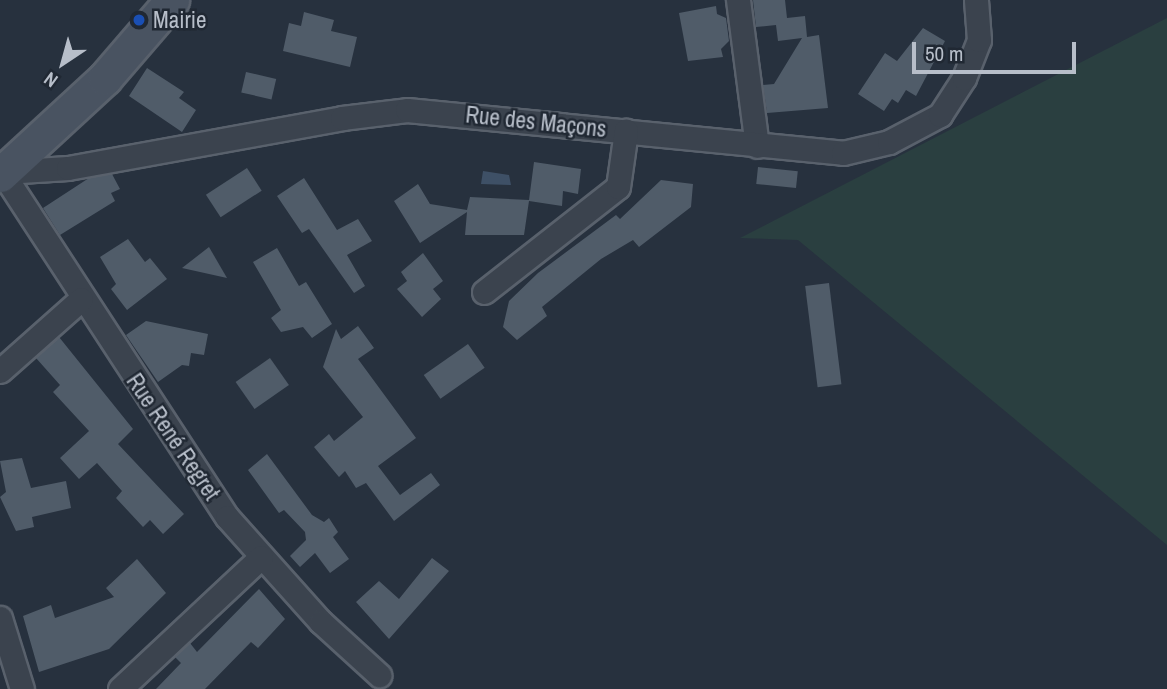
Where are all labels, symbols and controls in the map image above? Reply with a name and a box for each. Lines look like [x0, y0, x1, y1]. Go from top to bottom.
place label: Mairie [153, 6, 206, 34]
marker: Mairie [131, 12, 147, 28]
north arrow [28, 28, 98, 98]
scale bar [915, 28, 1080, 72]
text: 50 m [925, 39, 963, 68]
text: N [38, 66, 63, 94]
street label: Rue des Maçons [464, 101, 608, 143]
street label: Rue René Regret [121, 368, 225, 506]

